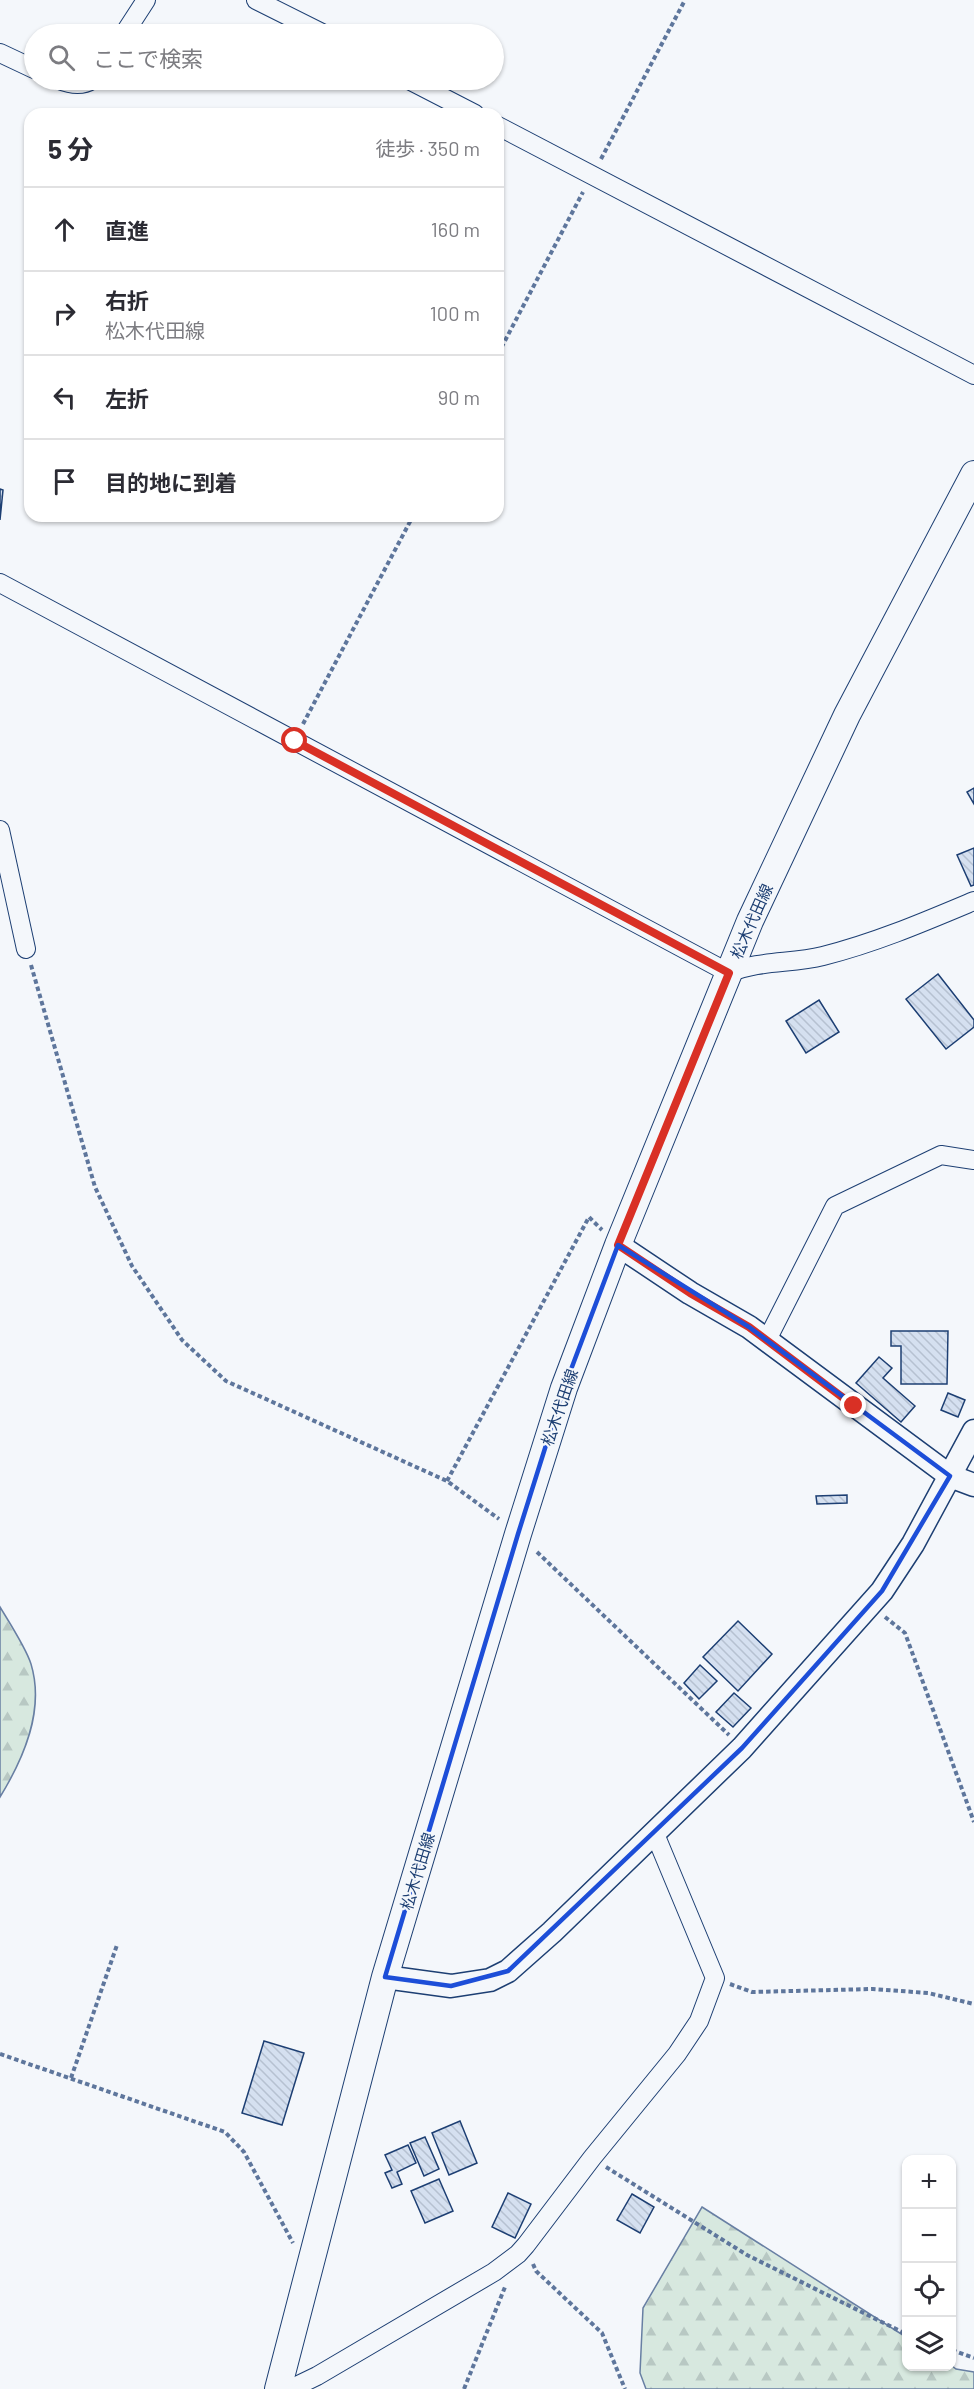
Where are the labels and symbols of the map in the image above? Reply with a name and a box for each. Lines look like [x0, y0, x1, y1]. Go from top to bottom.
route start [281, 727, 307, 753]
street label: 松木代田線 [726, 881, 776, 961]
street label: 松木代田線 [537, 1366, 581, 1448]
route end [840, 1392, 866, 1418]
street label: 松木代田線 [396, 1830, 438, 1912]

